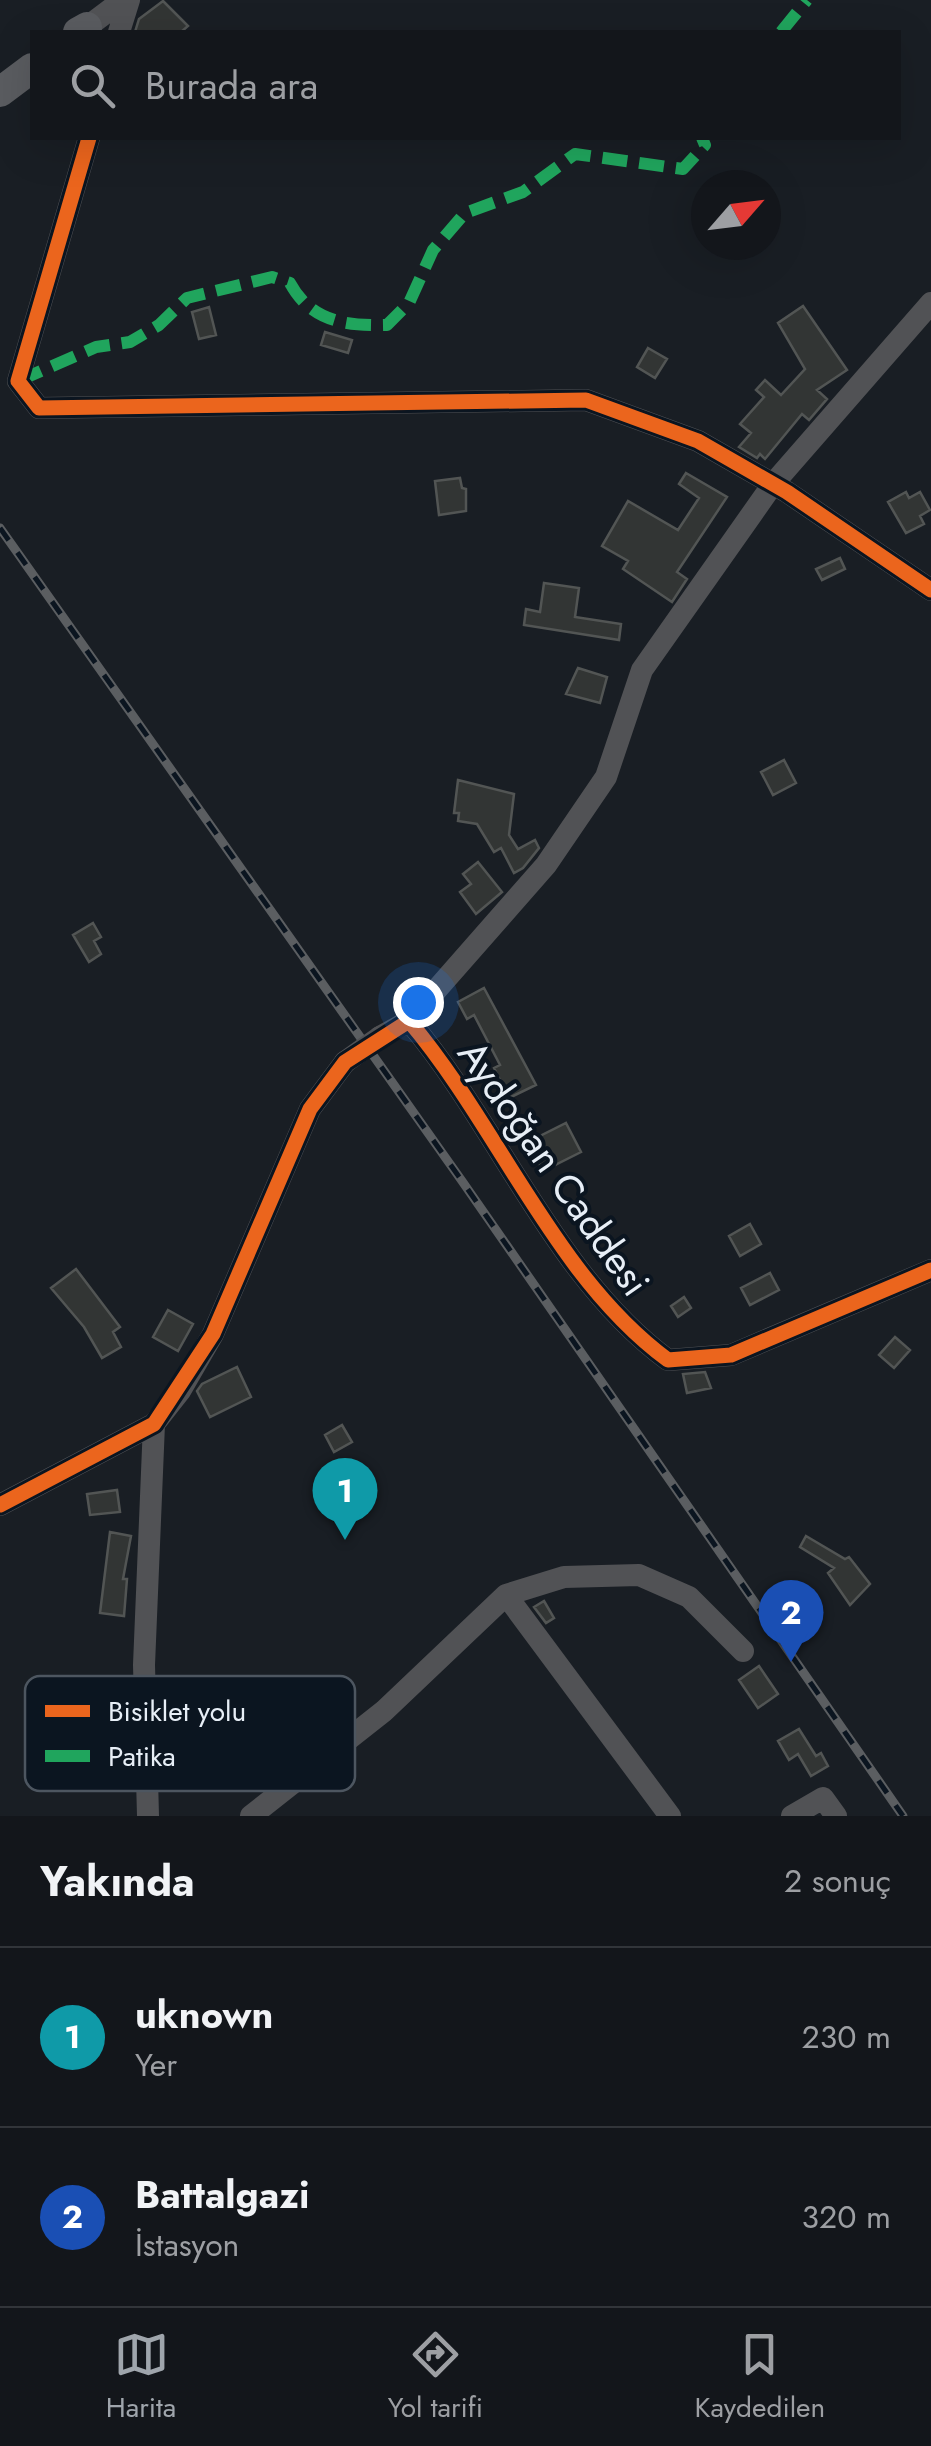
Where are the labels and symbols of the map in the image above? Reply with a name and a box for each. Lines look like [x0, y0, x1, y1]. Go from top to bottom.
north arrow [691, 170, 781, 260]
your location [393, 977, 444, 1028]
street label: Aydoğan Caddesi [444, 1028, 664, 1308]
pin: 1 [312, 1458, 378, 1540]
pin: 2 [758, 1580, 824, 1662]
legend [25, 1676, 355, 1791]
text: Bisiklet yolu [108, 1691, 246, 1732]
text: Patika [108, 1736, 176, 1777]

